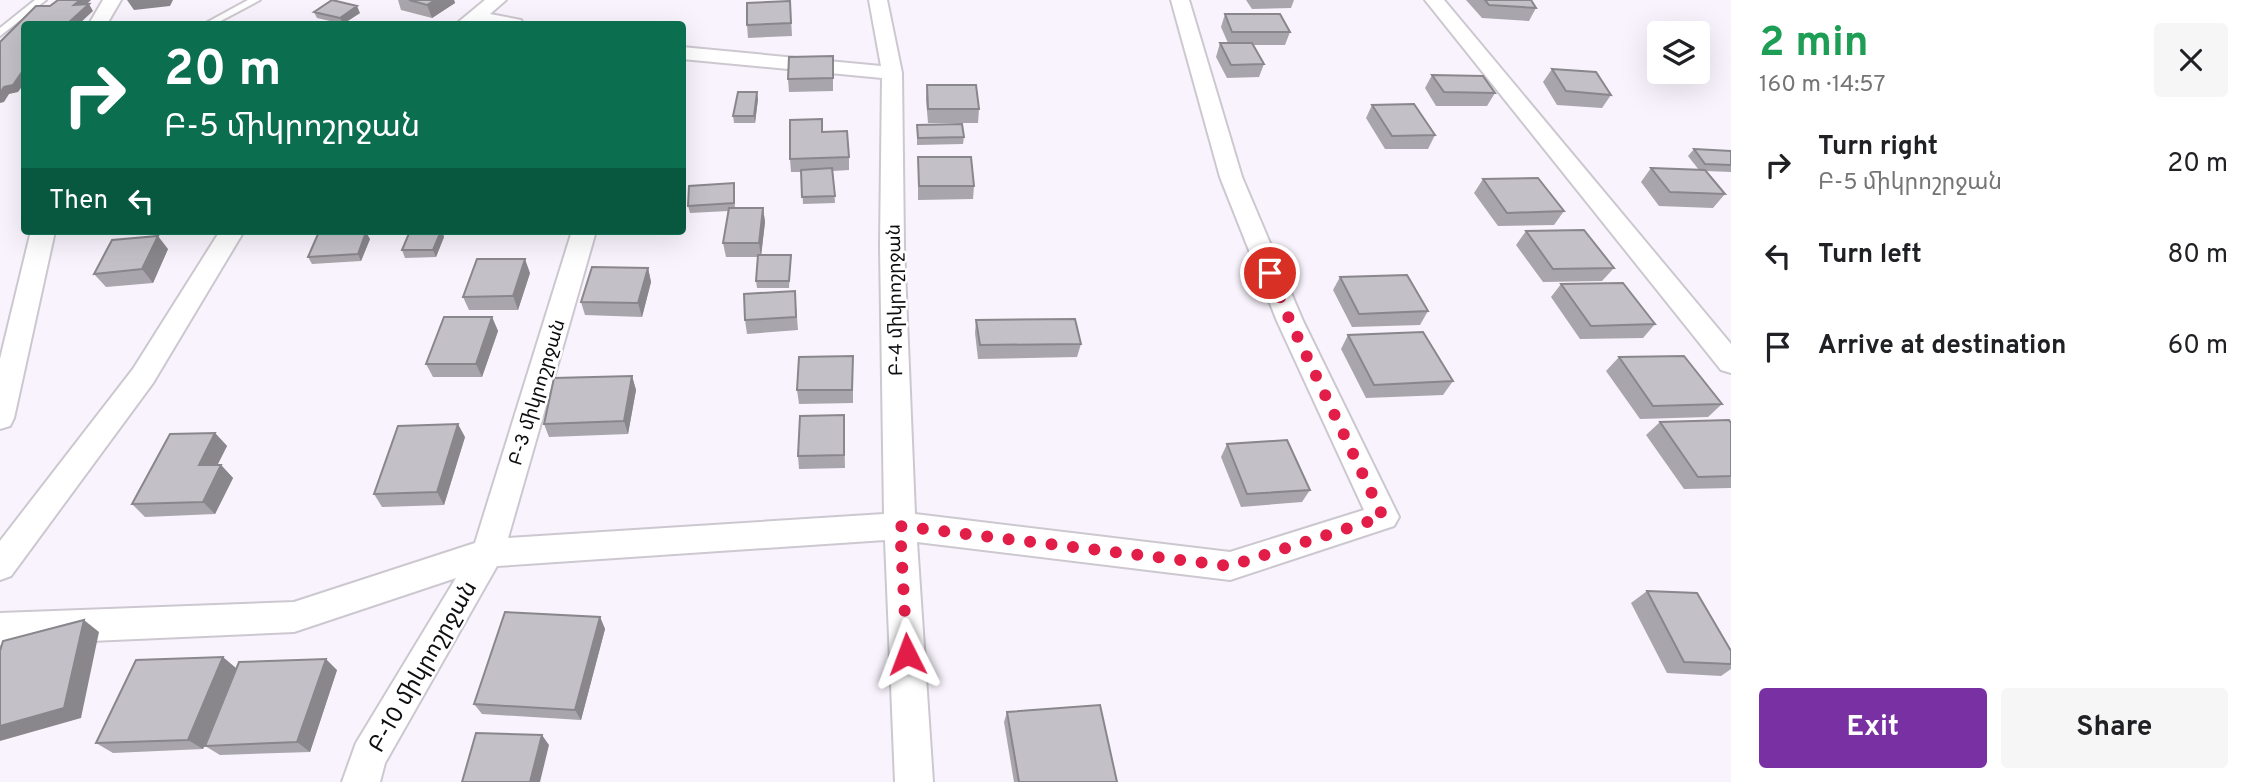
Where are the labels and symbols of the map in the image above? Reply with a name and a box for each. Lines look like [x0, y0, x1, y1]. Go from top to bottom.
street label: Բ-4 միկրոշրջան [883, 224, 909, 376]
pin [1240, 243, 1300, 303]
street label: Բ-3 միկրոշրջան [504, 317, 572, 469]
street label: Բ-10 միկրոշրջան [363, 576, 485, 758]
position arrow [870, 617, 944, 691]

